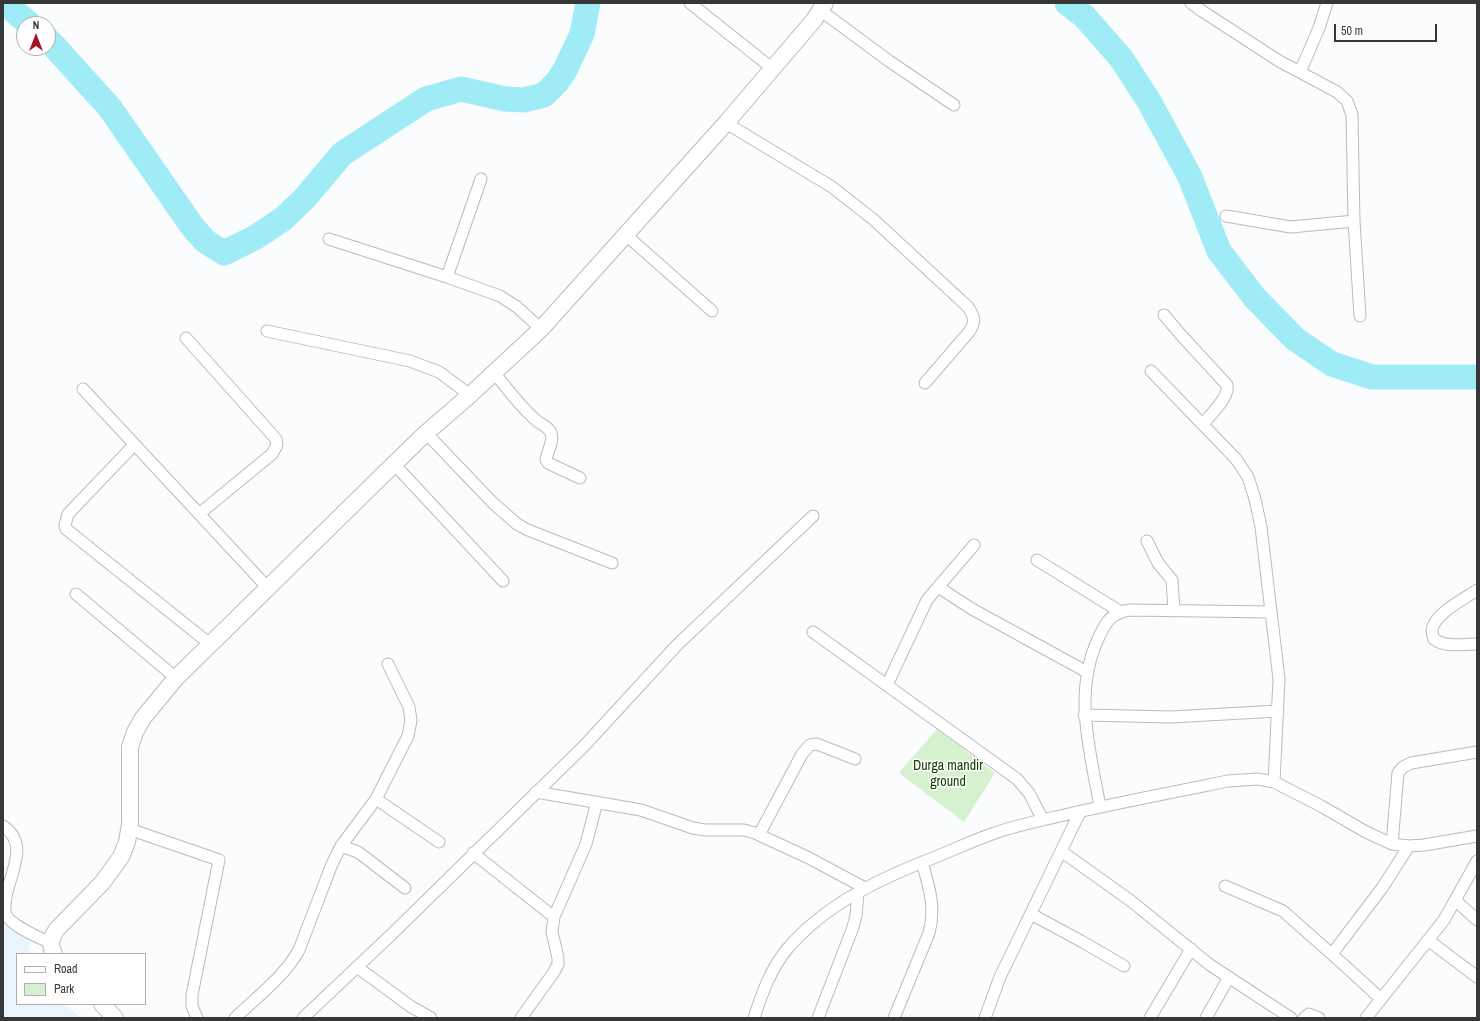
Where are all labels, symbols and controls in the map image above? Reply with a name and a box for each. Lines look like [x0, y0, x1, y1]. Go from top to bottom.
north arrow [16, 16, 56, 56]
scale bar [1336, 16, 1439, 42]
text: N [33, 18, 39, 32]
text: 50 m [1341, 23, 1363, 39]
park label: Durga mandir ground [913, 758, 983, 790]
legend [16, 953, 146, 1005]
text: Road [54, 961, 78, 977]
text: Park [54, 981, 74, 997]

